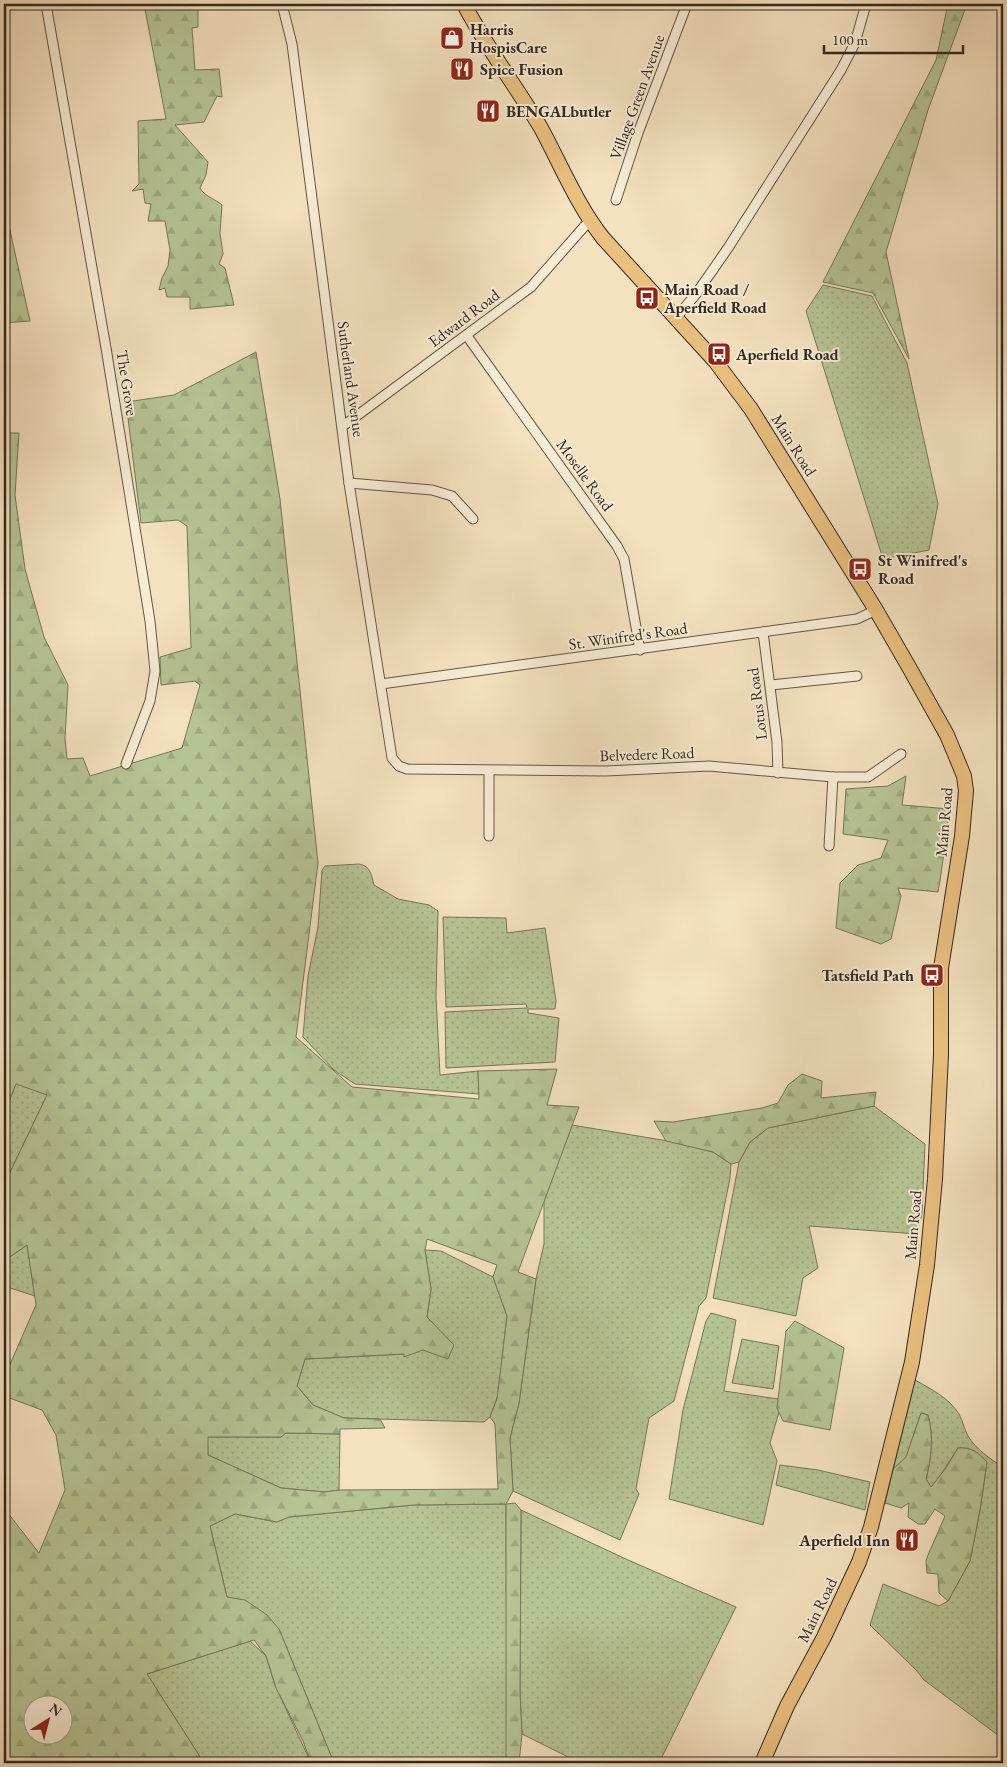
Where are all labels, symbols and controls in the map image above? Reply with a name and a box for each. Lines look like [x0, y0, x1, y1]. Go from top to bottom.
place label: Harris HospisCare [470, 19, 548, 58]
scale bar [824, 22, 963, 54]
shop icon: Harris HospisCare [439, 25, 465, 51]
text: 100 m [832, 30, 869, 49]
street label: Village Green Avenue [605, 32, 669, 162]
restaurant icon: Spice Fusion [449, 56, 475, 82]
place label: Spice Fusion [480, 59, 563, 80]
restaurant icon: BENGALbutler [475, 98, 501, 124]
place label: BENGALbutler [506, 101, 612, 122]
place label: Main Road / Aperfield Road [663, 279, 767, 318]
street label: Edward Road [424, 284, 505, 352]
bus stop icon: Main Road / Aperfield Road [634, 285, 660, 311]
street label: Sutherland Avenue [332, 320, 370, 438]
bus stop icon: Aperfield Road [706, 341, 732, 367]
place label: Aperfield Road [735, 344, 839, 365]
street label: The Grove [111, 349, 143, 417]
street label: Main Road [767, 410, 822, 481]
street label: Moselle Road [552, 435, 619, 516]
place label: St Winifred's Road [878, 550, 968, 589]
bus stop icon: St Winifred's Road [847, 556, 873, 582]
street label: St. Winifred's Road [567, 617, 690, 655]
street label: Lotus Road [742, 666, 772, 741]
street label: Belvedere Road [599, 742, 696, 766]
street label: Main Road [931, 786, 958, 858]
bus stop icon: Tatsfield Path [919, 962, 945, 988]
place label: Tatsfield Path [821, 965, 914, 986]
street label: Main Road [900, 1189, 927, 1261]
restaurant icon: Aperfield Inn [894, 1527, 920, 1553]
place label: Aperfield Inn [798, 1530, 890, 1551]
street label: Main Road [792, 1573, 842, 1646]
north arrow [22, 1694, 72, 1744]
text: N [46, 1699, 66, 1720]

